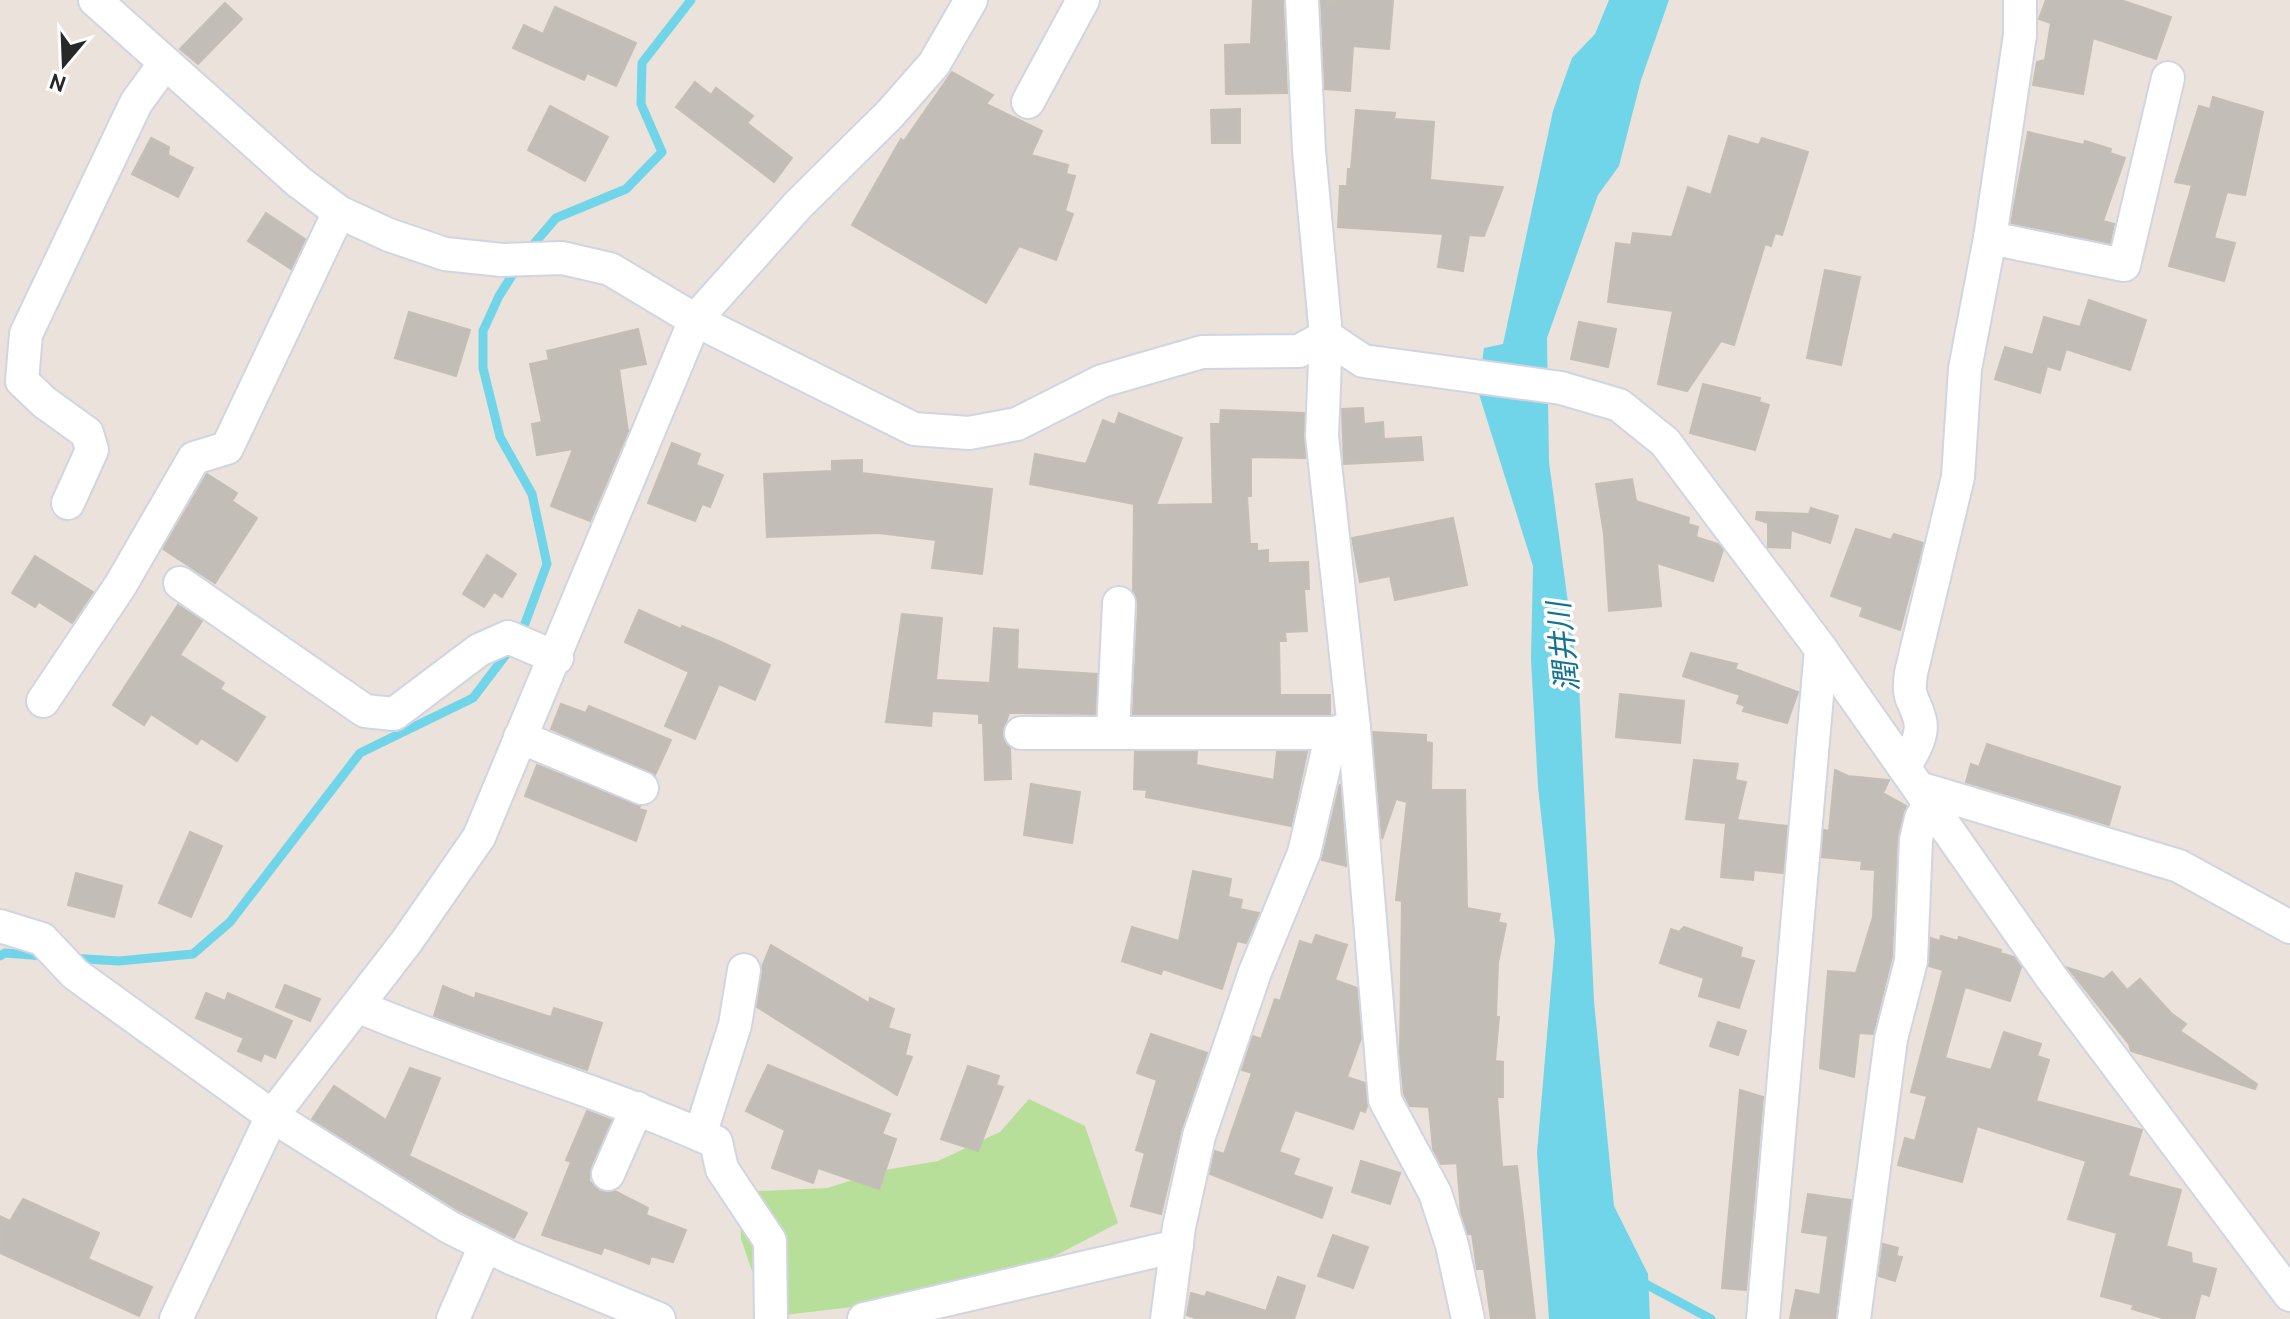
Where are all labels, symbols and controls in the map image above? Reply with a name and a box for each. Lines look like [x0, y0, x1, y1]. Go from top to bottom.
north arrow [24, 24, 104, 104]
text: N [46, 67, 69, 98]
water label: 潤井川 [1540, 597, 1586, 694]

